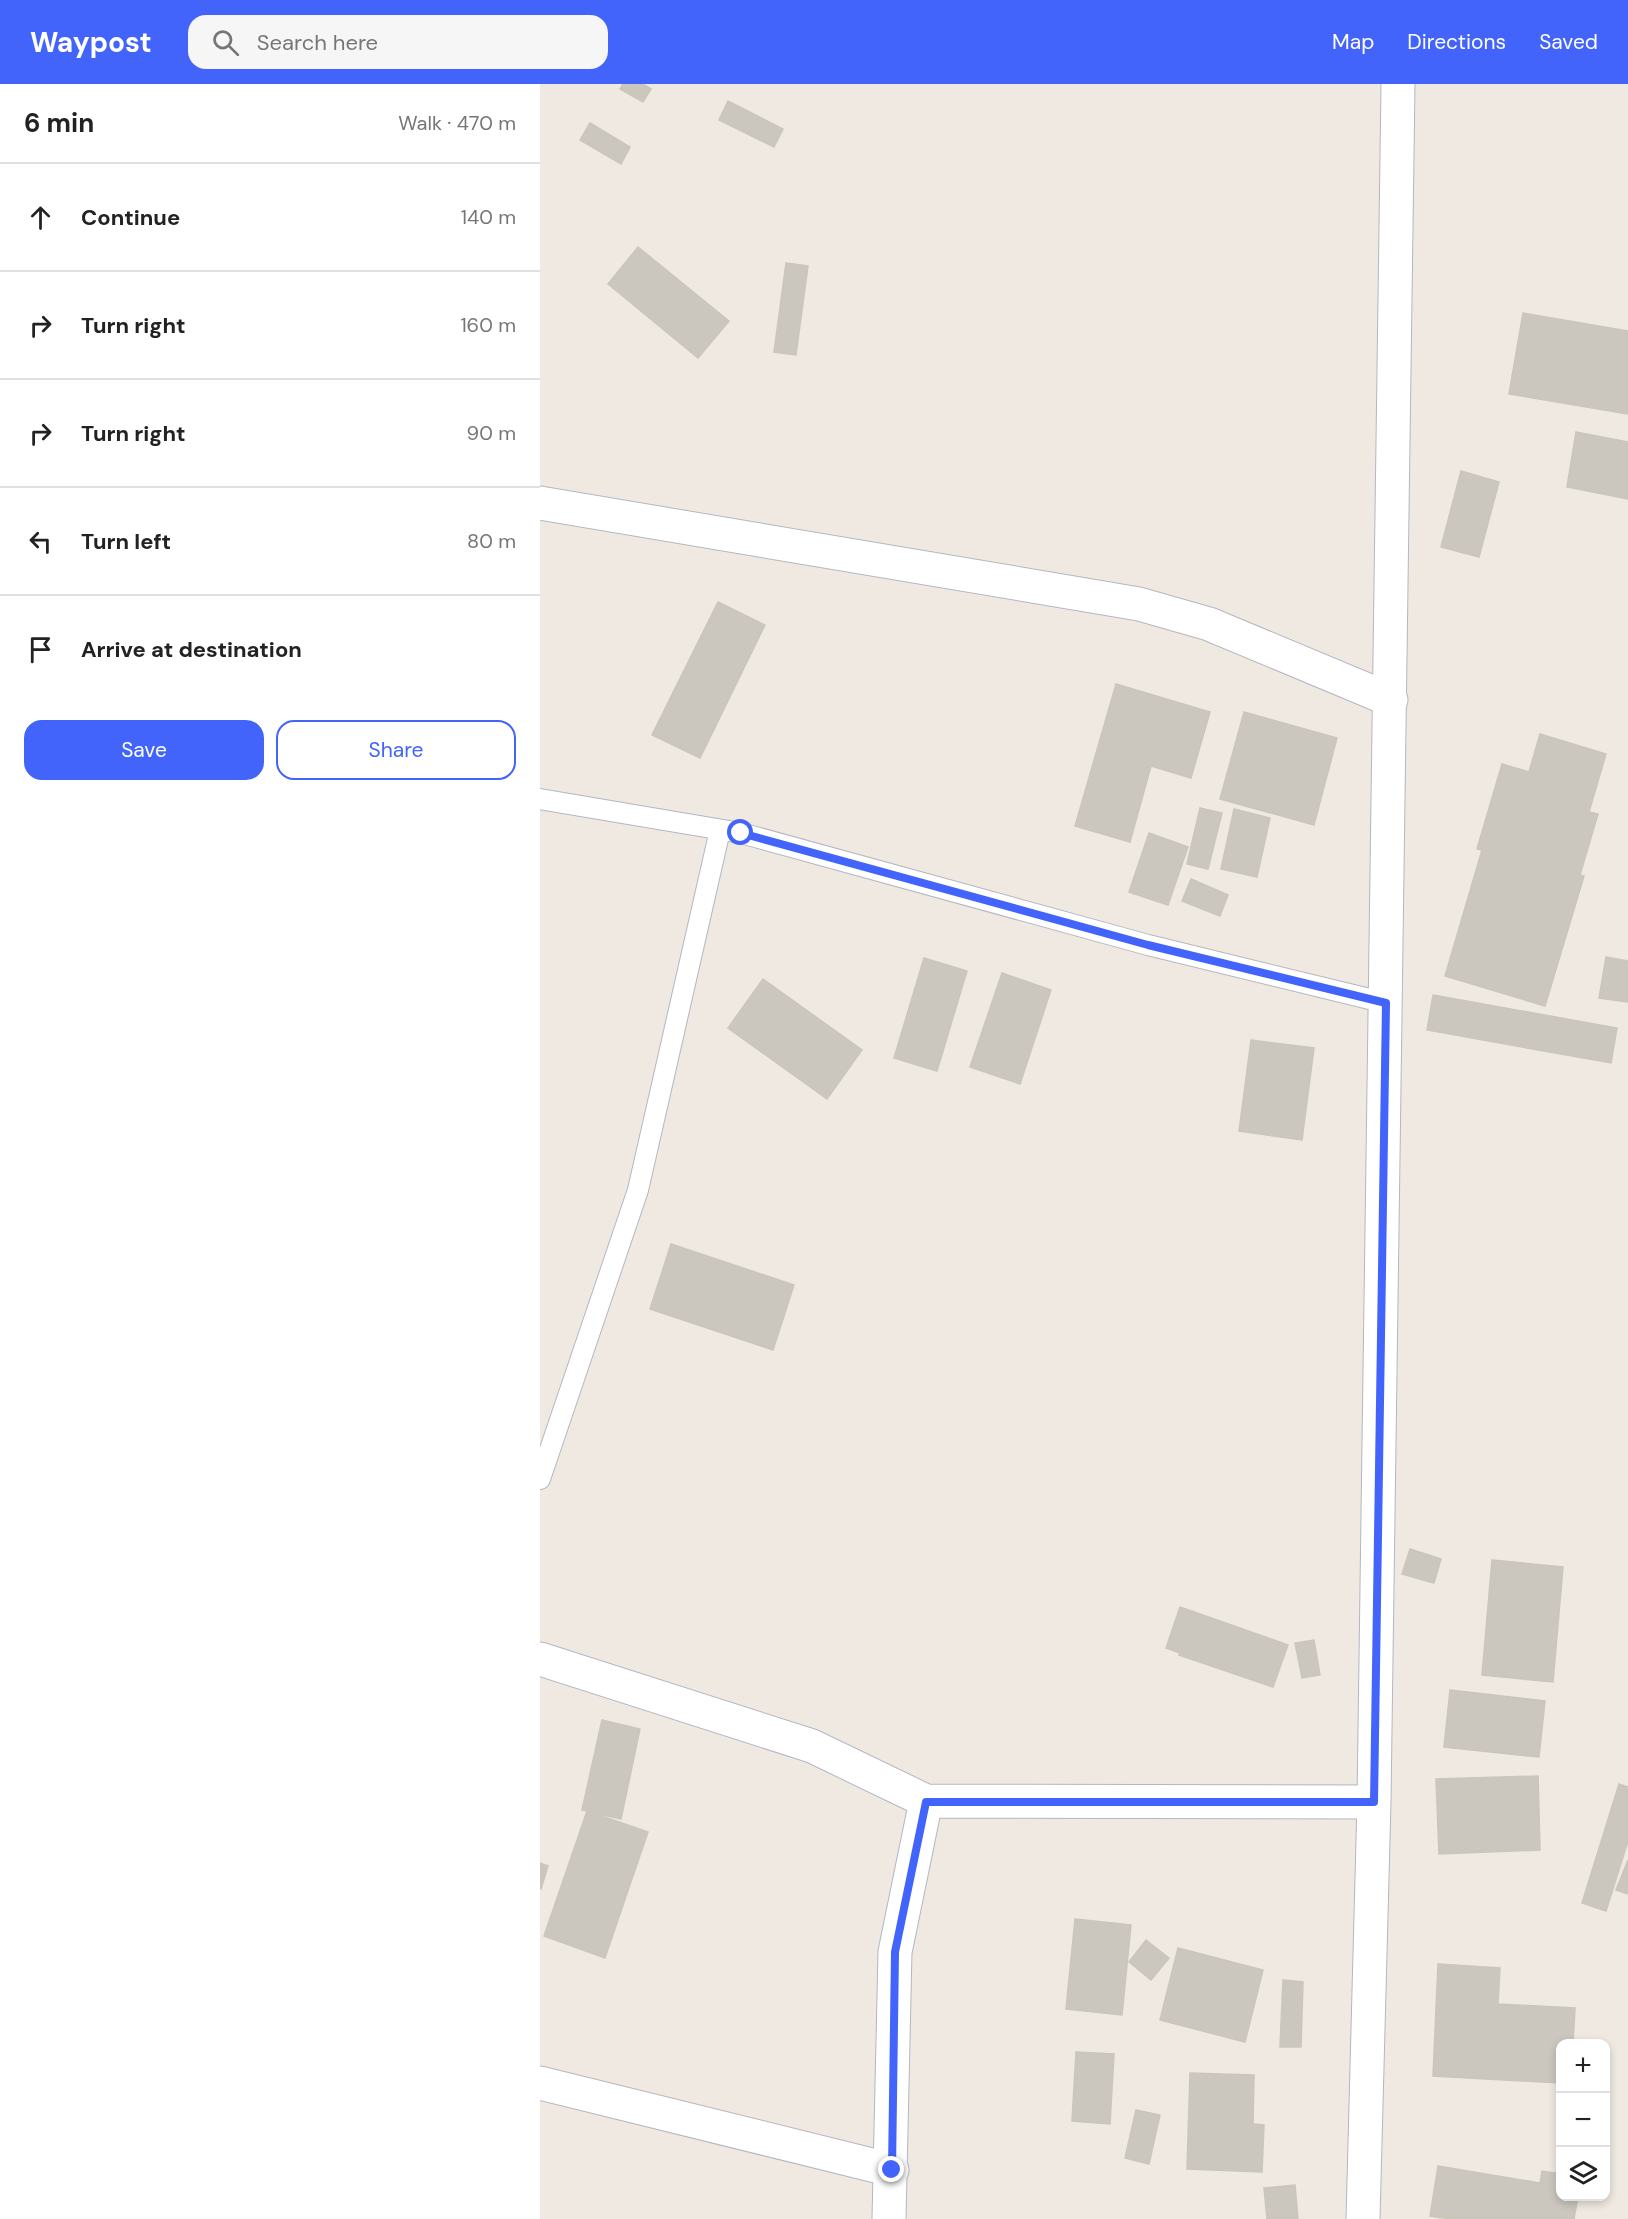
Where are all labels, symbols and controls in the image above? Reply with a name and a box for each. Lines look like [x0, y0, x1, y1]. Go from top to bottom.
search box [188, 15, 608, 69]
text: Waypost [30, 24, 152, 61]
icon: search [209, 26, 242, 59]
text: Search here [257, 28, 378, 57]
text: Map [1332, 28, 1374, 56]
text: Directions [1407, 28, 1506, 56]
text: Saved [1539, 28, 1598, 56]
text: 6 min [24, 106, 94, 140]
text: Walk · 470 m [398, 110, 516, 136]
icon: ahead [24, 201, 57, 234]
text: Continue [81, 203, 180, 232]
text: 140 m [461, 204, 516, 230]
icon: right [24, 309, 57, 342]
text: Turn right [81, 311, 186, 340]
text: 160 m [460, 312, 516, 338]
icon: right [24, 417, 57, 450]
text: Turn right [81, 419, 186, 448]
text: 90 m [467, 420, 516, 446]
icon: left [24, 525, 57, 558]
text: Turn left [81, 527, 171, 556]
text: 80 m [467, 528, 516, 554]
icon: arrive [24, 633, 57, 666]
text: Arrive at destination [81, 635, 302, 664]
button: Save [24, 720, 264, 780]
button: Share [276, 720, 516, 780]
route start [727, 819, 753, 845]
map controls [1556, 2039, 1610, 2201]
button: + [1556, 2039, 1610, 2093]
button: − [1556, 2093, 1610, 2147]
button: layers [1556, 2147, 1610, 2201]
route end [878, 2156, 904, 2182]

